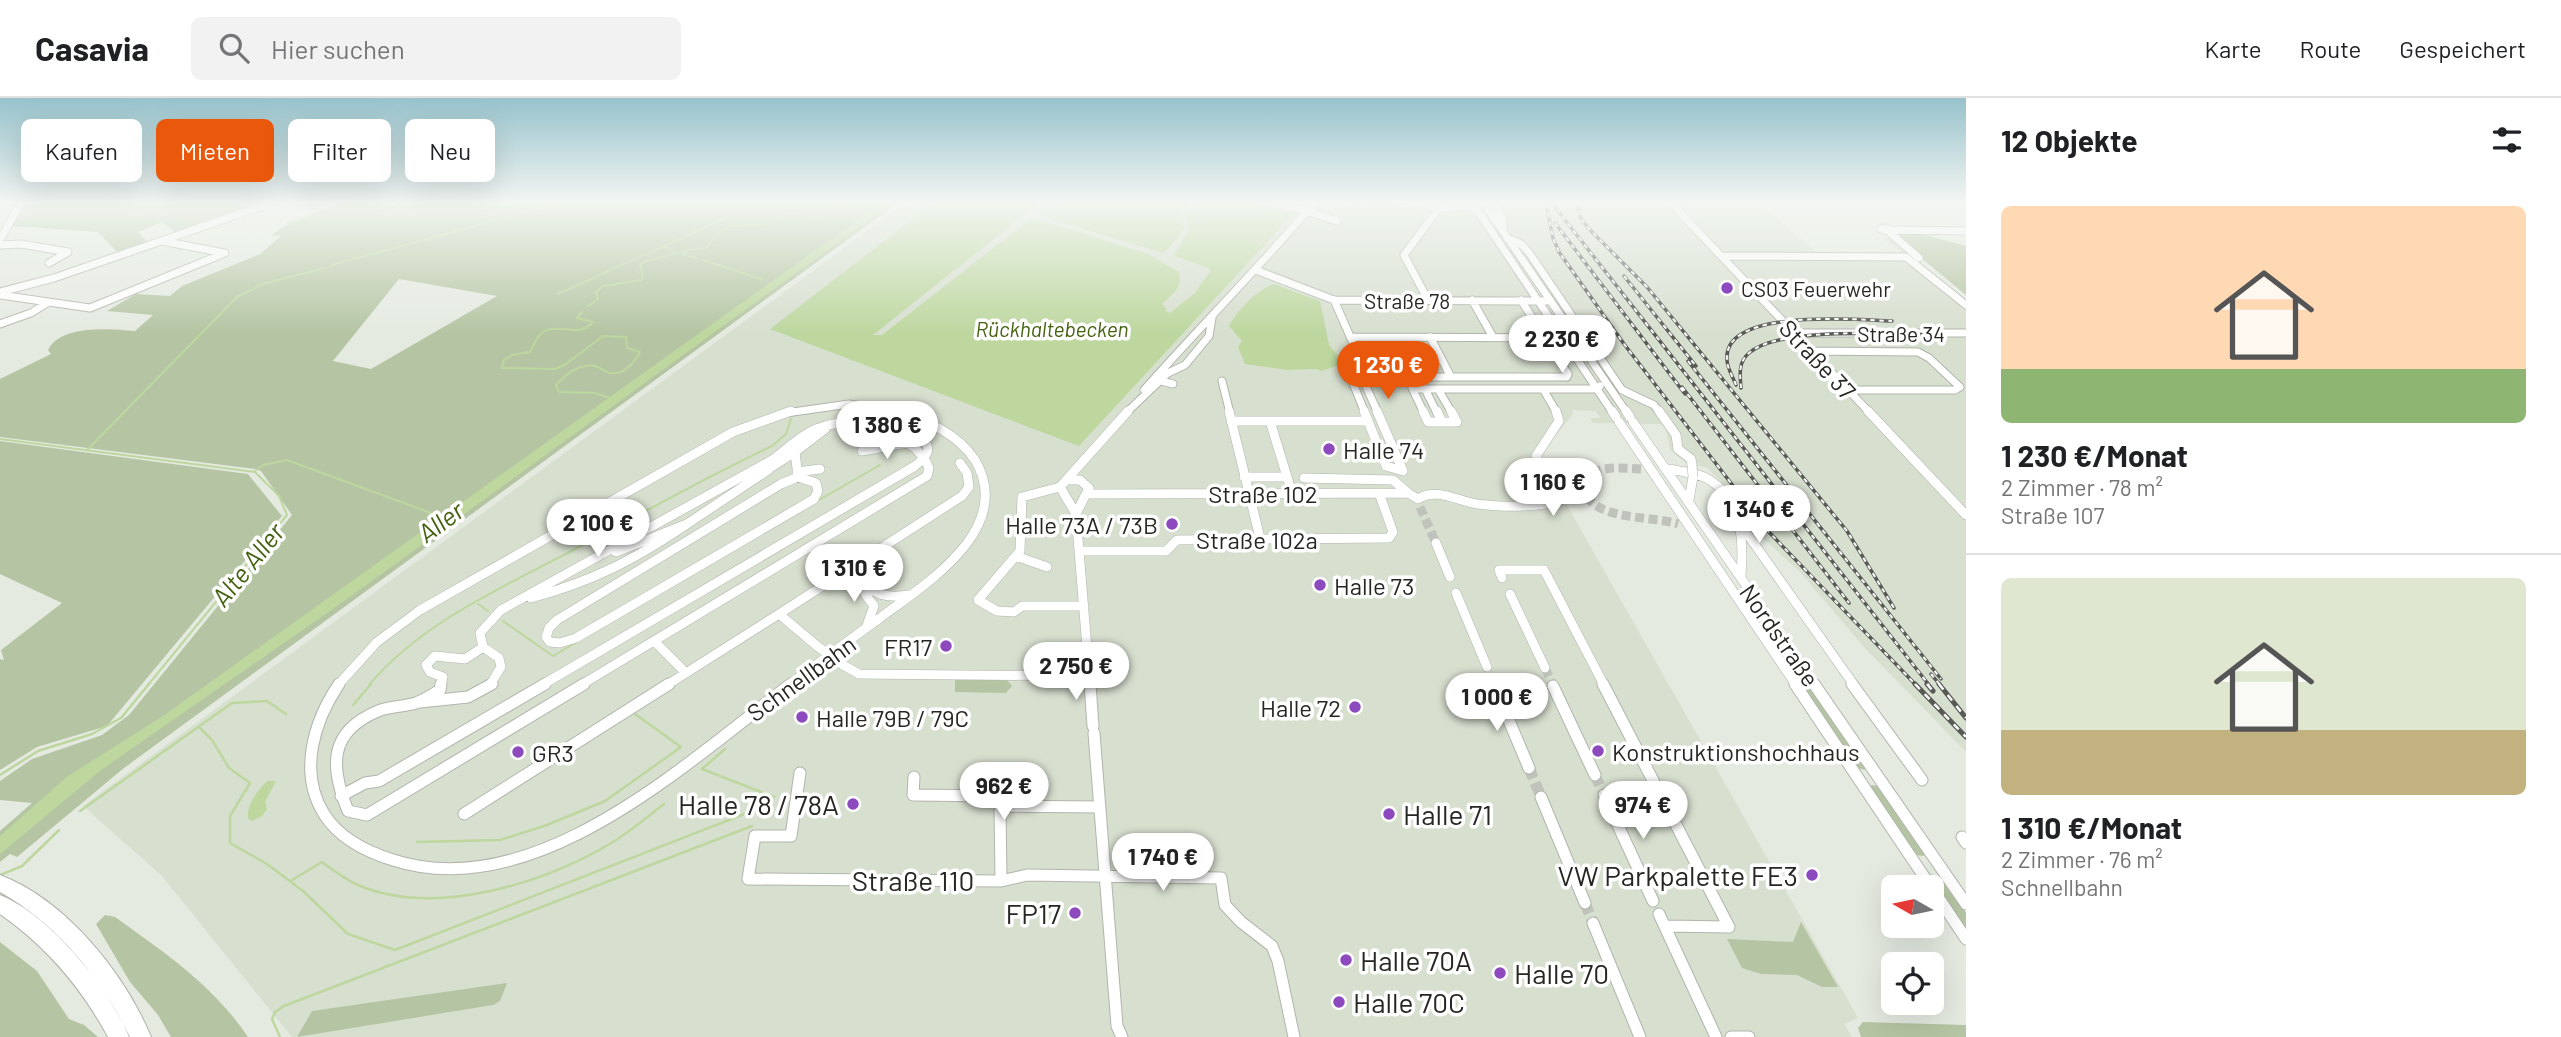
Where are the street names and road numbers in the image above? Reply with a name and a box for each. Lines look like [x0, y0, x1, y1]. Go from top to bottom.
street label: Straße 78 [1364, 288, 1450, 313]
street label: Straße 37 [1774, 313, 1862, 405]
street label: Straße 34 [1857, 321, 1945, 346]
street label: Straße 102 [1208, 479, 1318, 508]
street label: Straße 102a [1196, 525, 1318, 554]
street label: Nordstraße [1734, 578, 1826, 692]
street label: Schnellbahn [741, 629, 861, 727]
street label: Straße 110 [852, 863, 974, 897]

